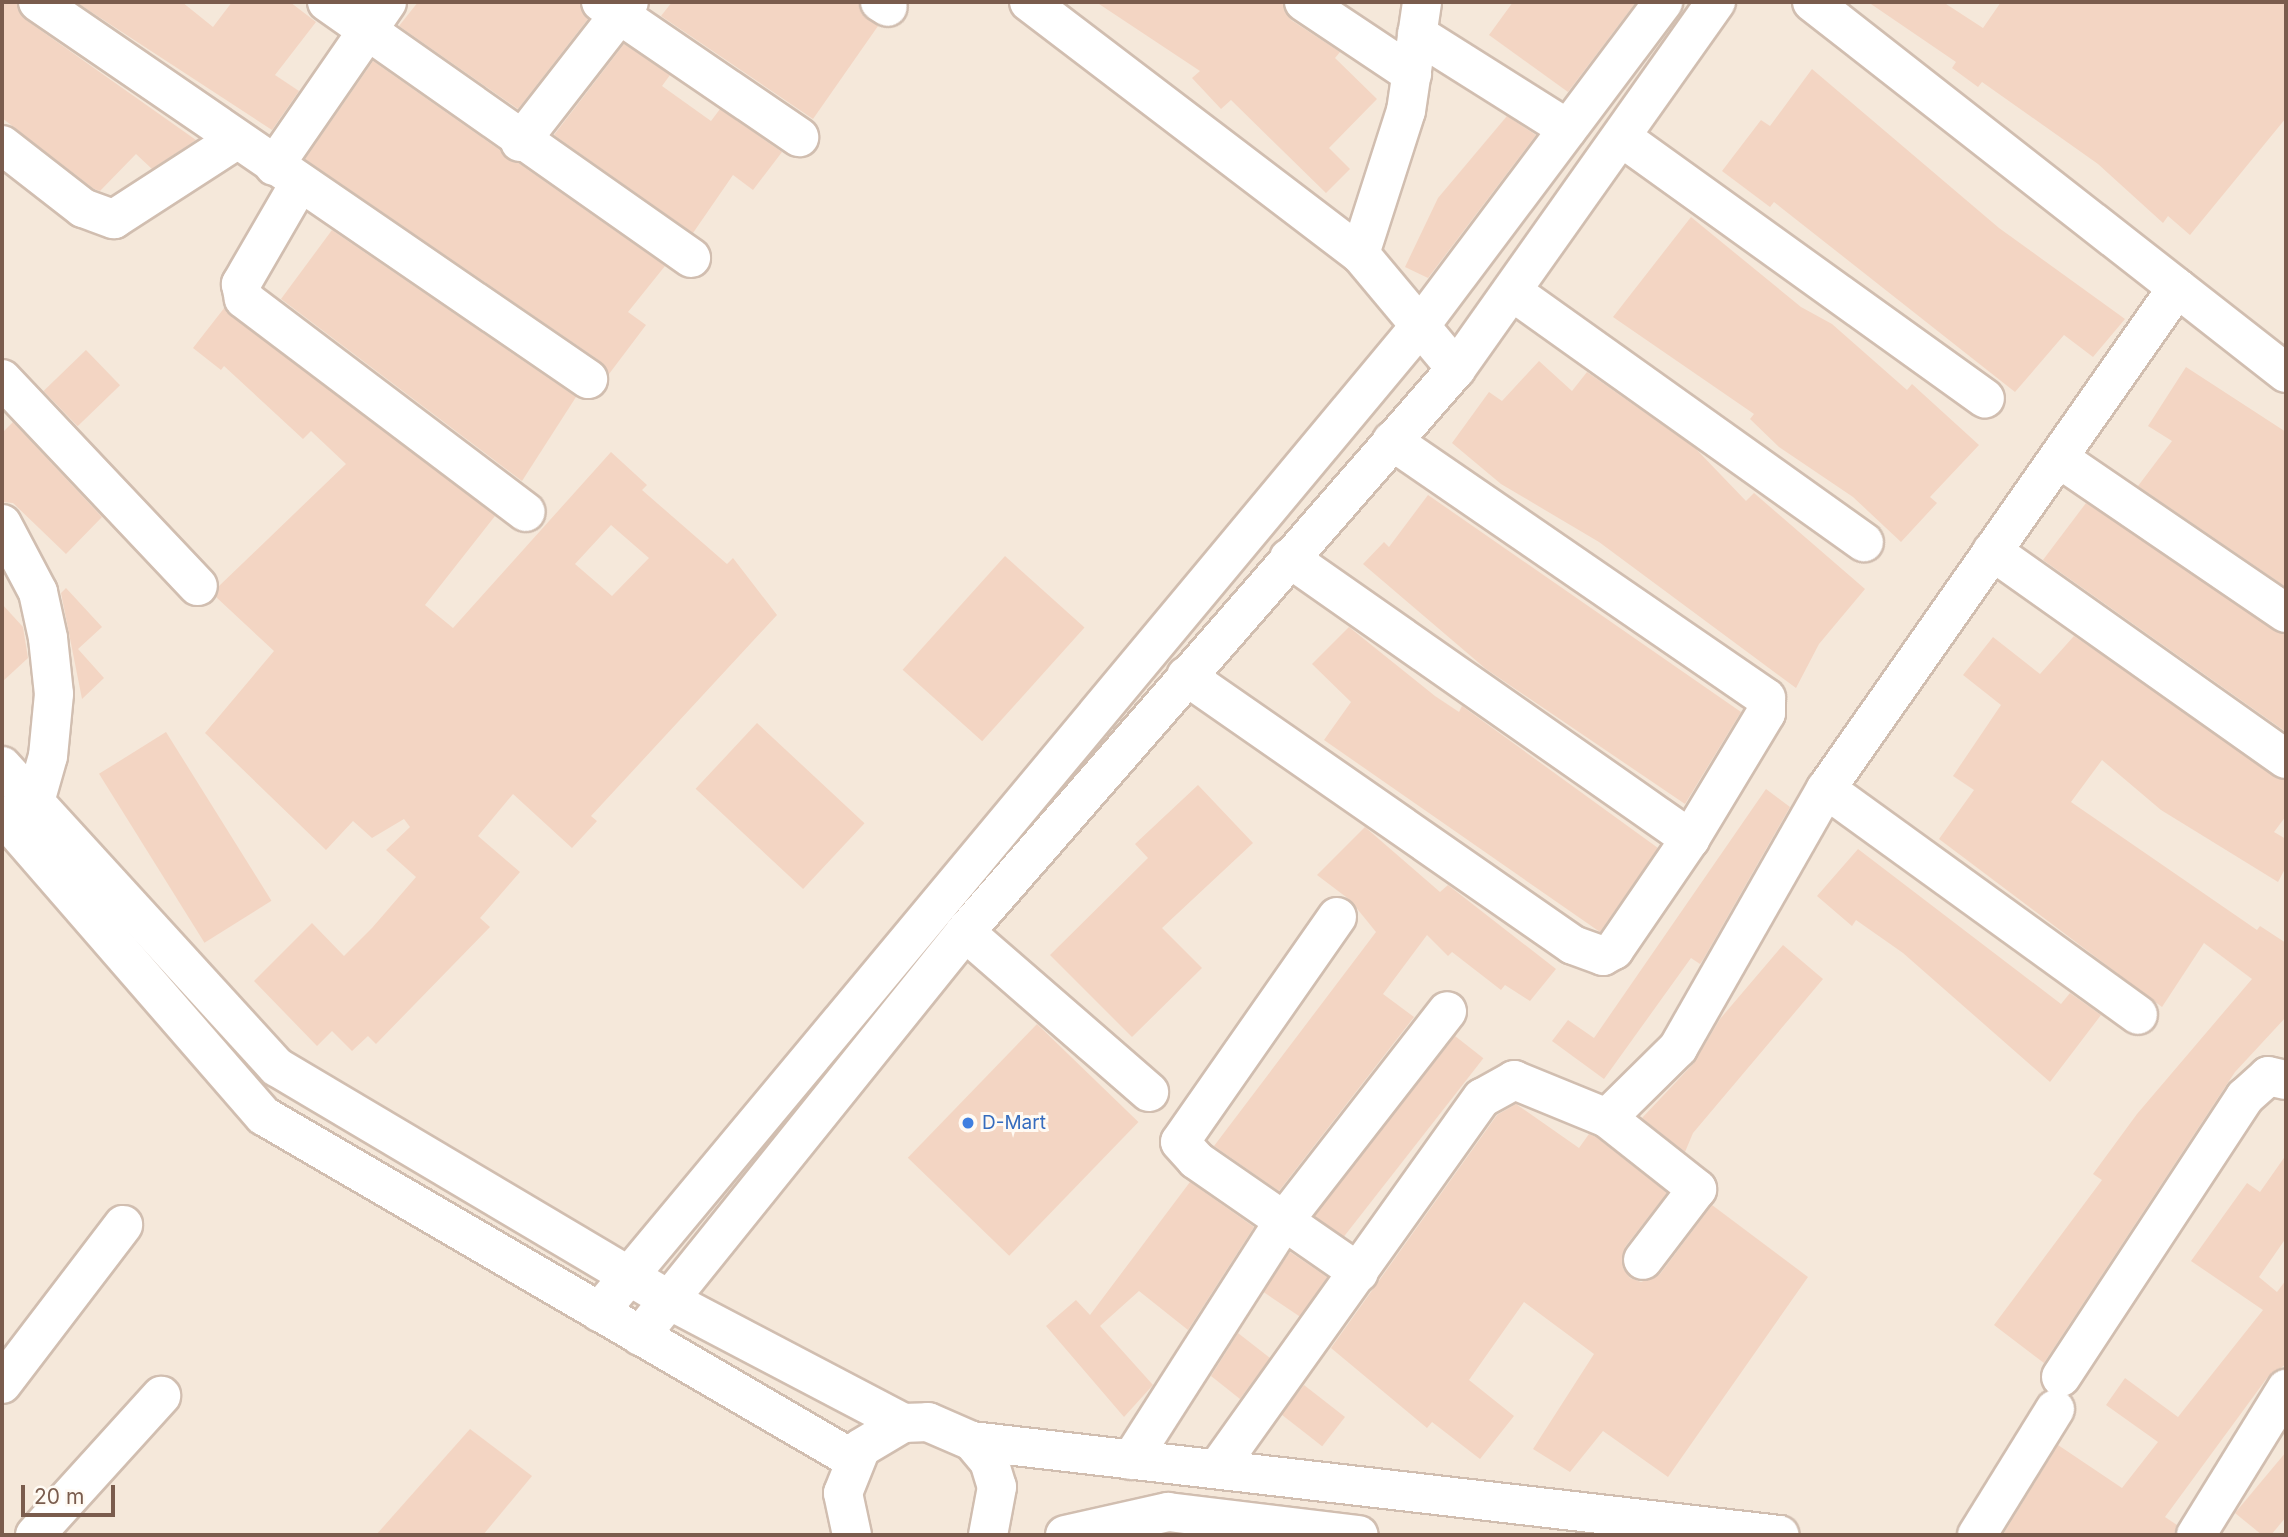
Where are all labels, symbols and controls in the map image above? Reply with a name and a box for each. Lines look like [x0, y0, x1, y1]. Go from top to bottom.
place label: D-Mart [982, 1112, 1046, 1134]
marker: D-Mart [960, 1115, 976, 1131]
scale bar [24, 1470, 119, 1514]
text: 20 m [34, 1484, 84, 1509]

